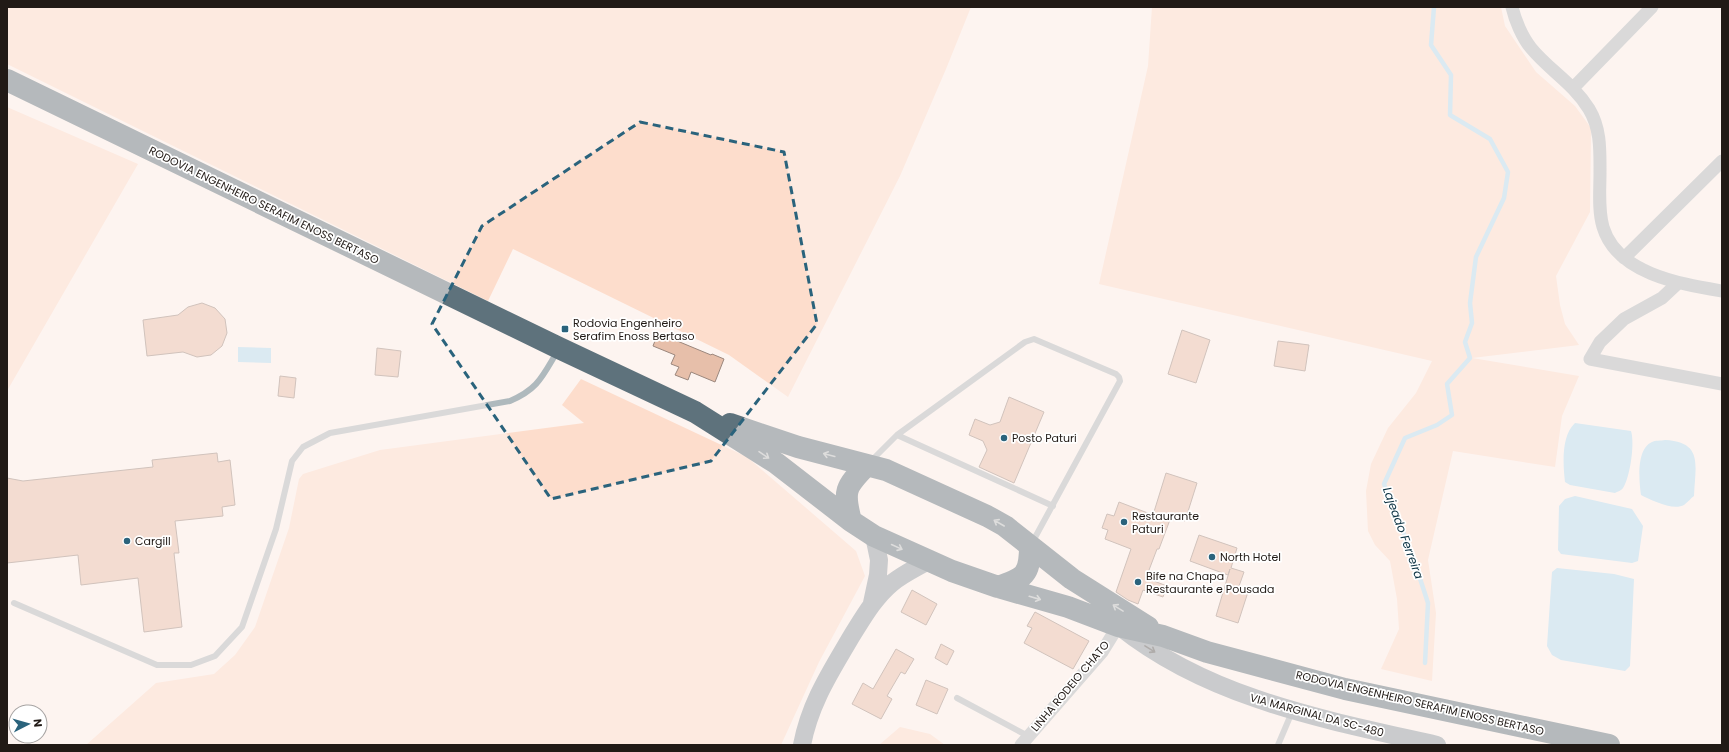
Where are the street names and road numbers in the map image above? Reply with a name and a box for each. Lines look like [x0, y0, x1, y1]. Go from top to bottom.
street label: RODOVIA ENGENHEIRO SERAFIM ENOSS BERTASO [146, 142, 382, 268]
street label: LINHA RODEIO CHATO [1027, 637, 1113, 735]
street label: RODOVIA ENGENHEIRO SERAFIM ENOSS BERTASO [1294, 667, 1546, 739]
street label: VIA MARGINAL DA SC-480 [1248, 689, 1386, 741]

